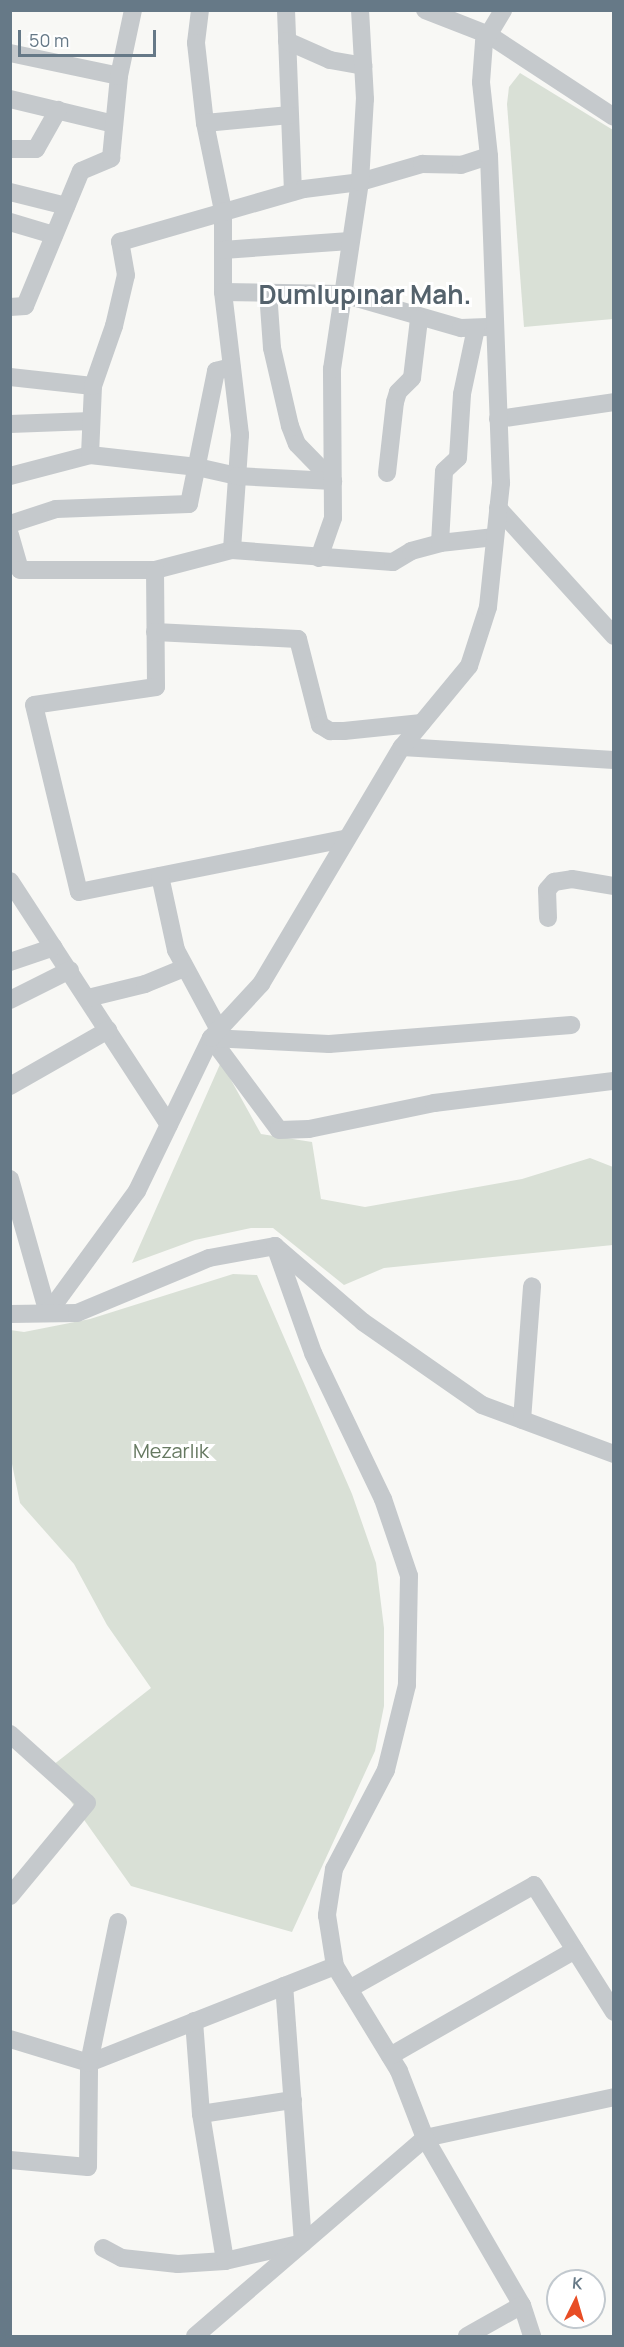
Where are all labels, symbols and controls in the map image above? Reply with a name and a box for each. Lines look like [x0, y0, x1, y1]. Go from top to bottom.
scale bar [21, 18, 159, 56]
text: 50 m [29, 28, 69, 52]
district label: Dumlupınar Mah. [259, 279, 471, 311]
park label: Mezarlık [133, 1438, 209, 1462]
north arrow [546, 2269, 606, 2329]
text: K [571, 2272, 584, 2294]

